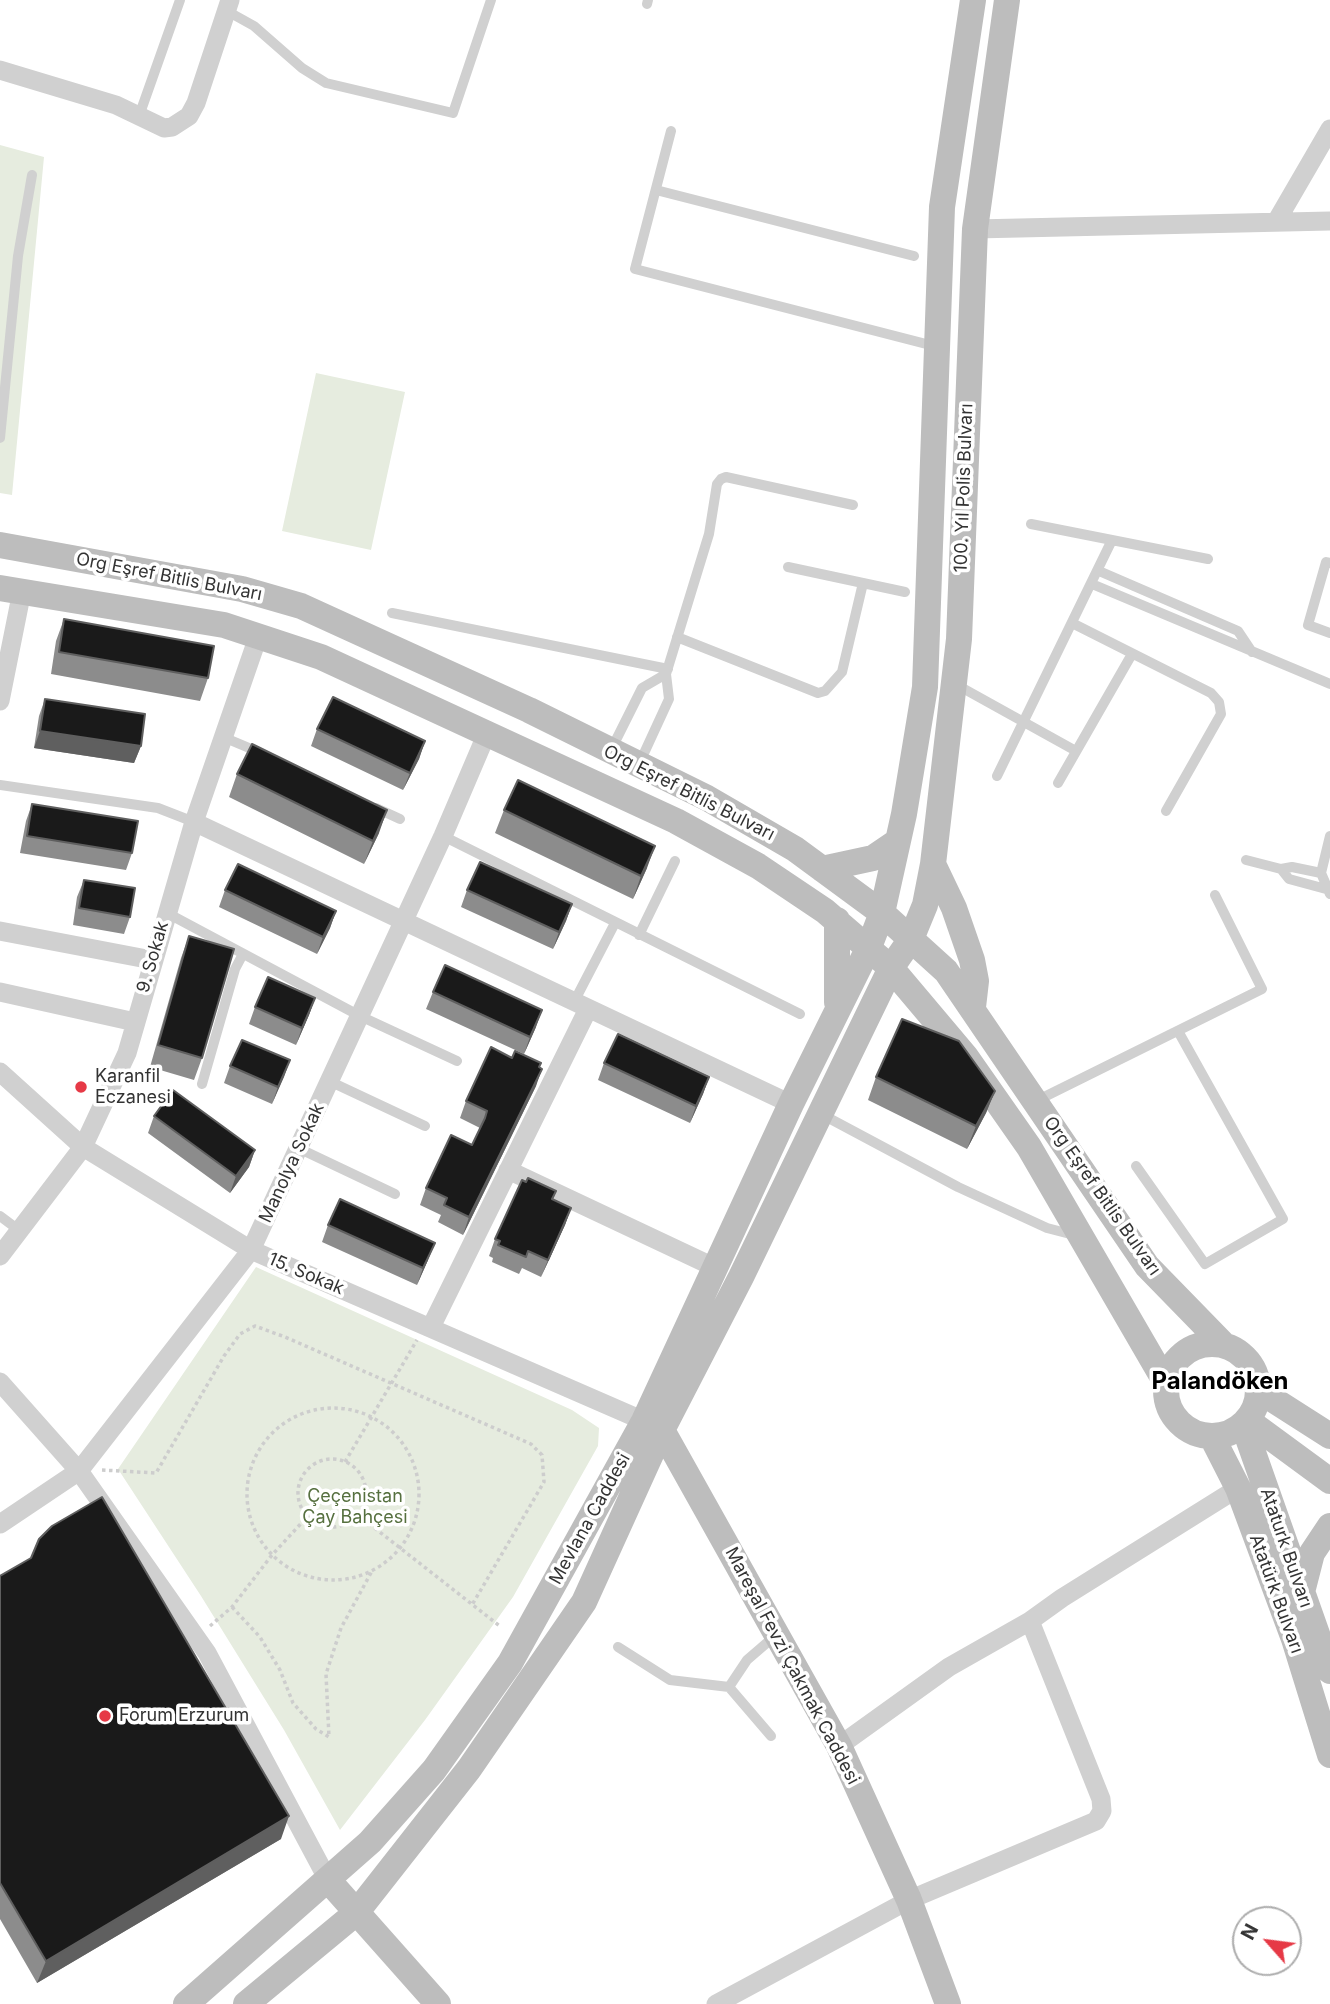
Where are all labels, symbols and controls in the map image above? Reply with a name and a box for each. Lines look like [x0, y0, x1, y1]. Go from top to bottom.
street label: 100. Yıl Polis Bulvarı [950, 403, 978, 573]
street label: Org Eşref Bitlis Bulvarı [74, 548, 264, 606]
street label: Org Eşref Bitlis Bulvarı [600, 740, 778, 846]
street label: 9. Sokak [133, 919, 173, 995]
place label: Karanfil Eczanesi [95, 1066, 171, 1108]
marker: Karanfil Eczanesi [73, 1079, 89, 1095]
street label: Manolya Sokak [255, 1100, 329, 1226]
street label: Org Eşref Bitlis Bulvarı [1039, 1112, 1165, 1280]
street label: 15. Sokak [265, 1248, 347, 1300]
district label: Palandöken [1151, 1368, 1289, 1396]
street label: Mevlana Caddesi [545, 1450, 635, 1588]
street label: Ataturk Bulvarı [1255, 1485, 1317, 1611]
park label: Çeçenistan Çay Bahçesi [302, 1486, 408, 1528]
street label: Atatürk Bulvarı [1244, 1532, 1308, 1656]
street label: Mareşal Fevzi Çakmak Caddesi [720, 1544, 864, 1788]
place label: Forum Erzurum [119, 1705, 249, 1727]
marker: Forum Erzurum [97, 1708, 113, 1724]
north arrow [1232, 1906, 1302, 1976]
text: N [1236, 1920, 1263, 1944]

